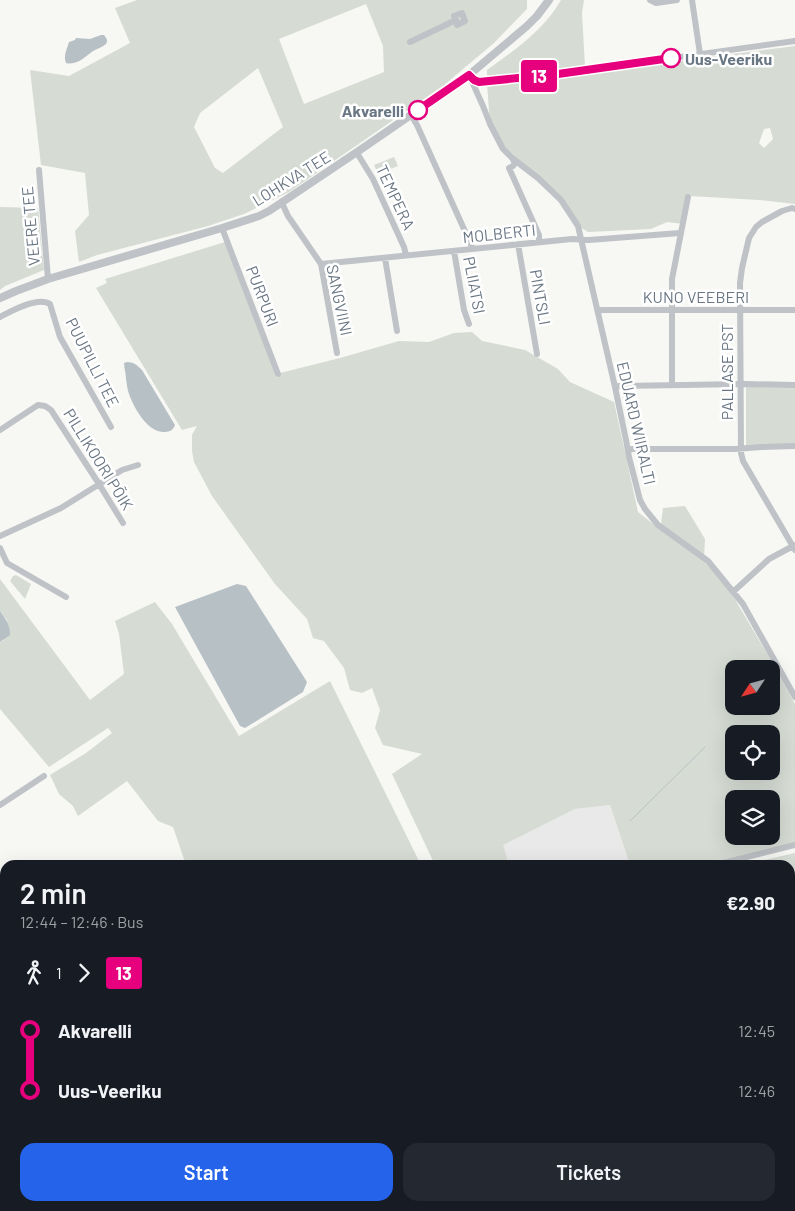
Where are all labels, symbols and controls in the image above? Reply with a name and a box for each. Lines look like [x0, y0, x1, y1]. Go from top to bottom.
marker: Uus-Veeriku [661, 48, 681, 68]
place label: Uus-Veeriku [685, 49, 772, 68]
line badge: 13 [516, 60, 562, 92]
text: 13 [531, 65, 547, 87]
marker: Akvarelli [408, 100, 428, 120]
place label: Akvarelli [342, 101, 404, 120]
street label: LOHKVA TEE [248, 146, 334, 210]
street label: TEMPERA [373, 161, 419, 233]
street label: VEERE TEE [17, 185, 43, 267]
street label: MOLBERTI [462, 220, 536, 246]
street label: PLIIATSI [460, 255, 490, 315]
street label: PURPURI [243, 263, 283, 329]
street label: SANGVIINI [323, 263, 357, 337]
street label: PINTSLI [527, 268, 555, 326]
street label: KUNO VEEBERI [643, 287, 749, 306]
street label: PUUPILLI TEE [62, 314, 124, 410]
street label: PALLASE PST [717, 324, 736, 420]
street label: EDUARD WIIRALTI [614, 360, 660, 486]
street label: PILLIKOORI PÕIK [60, 405, 138, 513]
north arrow [725, 660, 780, 715]
map controls [725, 660, 780, 845]
button: locate [725, 725, 780, 780]
button: layers [725, 790, 780, 845]
text: 2 min [20, 876, 87, 910]
text: €2.90 [726, 891, 775, 914]
text: 12:44 – 12:46 · Bus [20, 912, 143, 931]
icon: walk [20, 959, 48, 987]
icon: forward [70, 959, 98, 987]
text: 13 [116, 962, 132, 984]
text: 1 [56, 963, 62, 982]
text: Akvarelli [58, 1019, 132, 1042]
text: 12:45 [738, 1021, 775, 1040]
text: Uus-Veeriku [58, 1079, 162, 1102]
text: 12:46 [738, 1081, 775, 1100]
button: Start [20, 1143, 393, 1201]
button: Tickets [403, 1143, 775, 1201]

